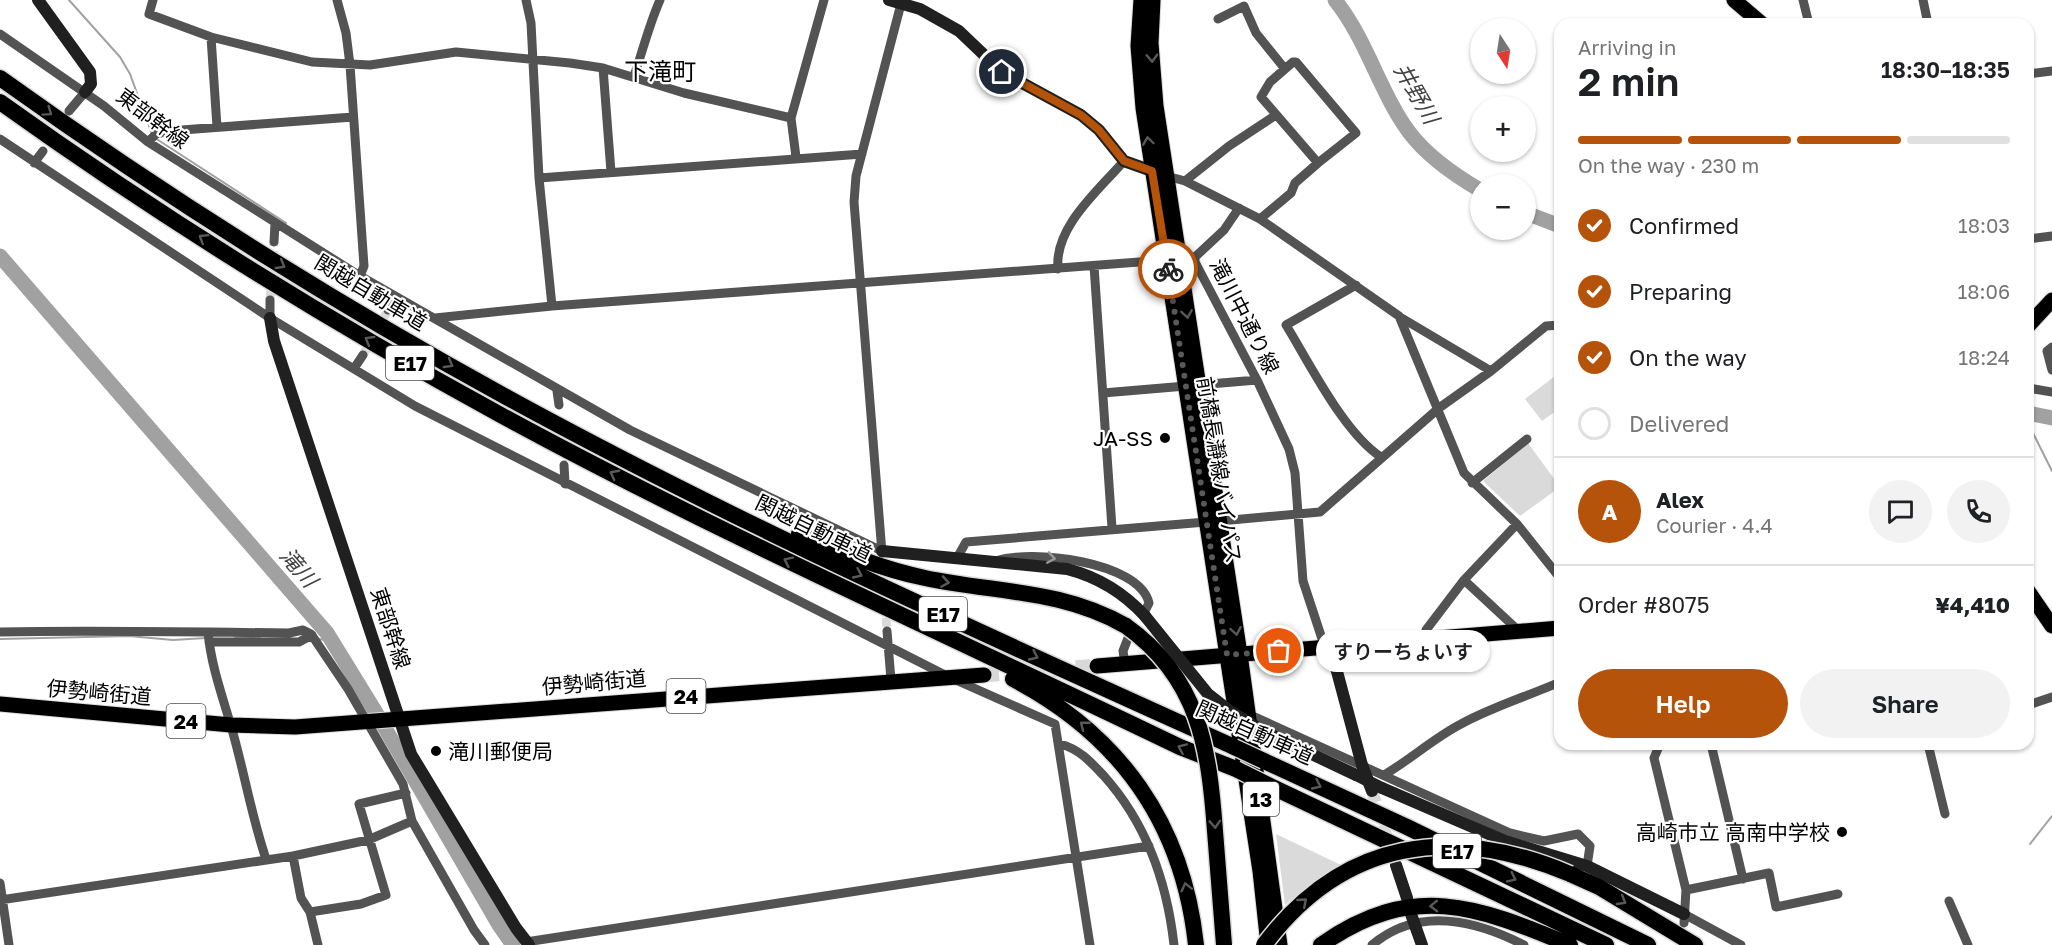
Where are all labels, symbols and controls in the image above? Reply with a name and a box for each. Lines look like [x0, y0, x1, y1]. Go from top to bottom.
north arrow [1470, 18, 1536, 84]
map controls [1470, 18, 1536, 240]
text: Arriving in [1578, 35, 1676, 59]
pin [976, 46, 1027, 97]
one-way arrow [1146, 54, 1158, 63]
icon: home [985, 55, 1018, 88]
district label: 下滝町 [624, 56, 696, 85]
text: 18:30–18:35 [1881, 56, 2010, 83]
water label: 井野川 [1389, 58, 1446, 130]
text: 2 min [1578, 58, 1679, 105]
street label: 東部幹線 [112, 82, 194, 154]
button: + [1470, 96, 1536, 162]
one-way arrow [41, 105, 52, 116]
one-way arrow [1142, 136, 1154, 145]
text: On the way · 230 m [1578, 153, 1759, 177]
button: − [1470, 174, 1536, 240]
icon: check [1578, 209, 1611, 242]
text: Confirmed [1629, 212, 1739, 239]
text: 18:03 [1958, 213, 2010, 237]
one-way arrow [199, 234, 209, 246]
courier [1138, 239, 1198, 299]
street label: 関越自動車道 [310, 248, 432, 336]
icon: bike [1152, 253, 1185, 286]
street label: 滝川中通り線 [1205, 254, 1285, 378]
one-way arrow [275, 258, 285, 270]
icon: check [1578, 275, 1611, 308]
text: Preparing [1629, 278, 1732, 305]
text: 18:06 [1958, 279, 2010, 303]
one-way arrow [1181, 309, 1193, 318]
one-way arrow [365, 336, 375, 347]
icon: check [1578, 341, 1611, 374]
text: On the way [1629, 344, 1747, 371]
text: 18:24 [1958, 345, 2010, 369]
road number: E17 [386, 346, 434, 380]
one-way arrow [443, 357, 453, 368]
street label: 前橋長瀞線バイパス [1192, 375, 1248, 565]
text: Delivered [1629, 410, 1729, 437]
place label: JA-SS [1093, 425, 1153, 451]
marker: JA-SS [1158, 431, 1172, 445]
one-way arrow [610, 470, 620, 481]
button: chat [1869, 480, 1932, 543]
button: phone [1947, 480, 2010, 543]
text: Alex [1656, 486, 1704, 513]
street label: 関越自動車道 [752, 489, 876, 567]
text: A [1602, 498, 1617, 525]
text: Courier · 4.4 [1656, 513, 1773, 537]
water label: 滝川 [274, 542, 325, 594]
one-way arrow [1046, 551, 1055, 563]
one-way arrow [784, 557, 795, 568]
one-way arrow [851, 567, 862, 579]
one-way arrow [940, 575, 949, 587]
street label: 東部幹線 [366, 584, 416, 672]
text: Order #8075 [1578, 591, 1709, 618]
text: ¥4,410 [1935, 591, 2010, 618]
road number: E17 [919, 597, 967, 631]
pin [1253, 625, 1304, 676]
one-way arrow [1229, 626, 1242, 636]
callout: すりーちょいす [1315, 630, 1489, 672]
icon: bag [1262, 634, 1295, 667]
text: すりーちょいす [1333, 639, 1473, 663]
one-way arrow [1028, 649, 1039, 661]
street label: 伊勢崎街道 [541, 664, 647, 700]
button: Help [1578, 669, 1788, 738]
button: Share [1800, 669, 2010, 738]
street label: 伊勢崎街道 [46, 674, 152, 710]
road number: 24 [666, 679, 706, 713]
street label: 関越自動車道 [1192, 694, 1318, 770]
road number: 24 [166, 704, 206, 738]
one-way arrow [1080, 721, 1091, 732]
place label: 滝川郵便局 [448, 738, 553, 764]
one-way arrow [1177, 743, 1188, 755]
marker: 滝川郵便局 [429, 744, 443, 758]
one-way arrow [1310, 778, 1321, 790]
road number: 13 [1243, 782, 1279, 816]
place label: 高崎市立 高南中学校 [1636, 819, 1830, 845]
one-way arrow [1208, 820, 1221, 829]
marker: 高崎市立 高南中学校 [1835, 825, 1849, 839]
road number: E17 [1433, 834, 1481, 868]
one-way arrow [1505, 870, 1516, 882]
one-way arrow [1181, 883, 1193, 893]
one-way arrow [1616, 893, 1626, 905]
one-way arrow [1296, 898, 1307, 909]
one-way arrow [1430, 899, 1439, 912]

